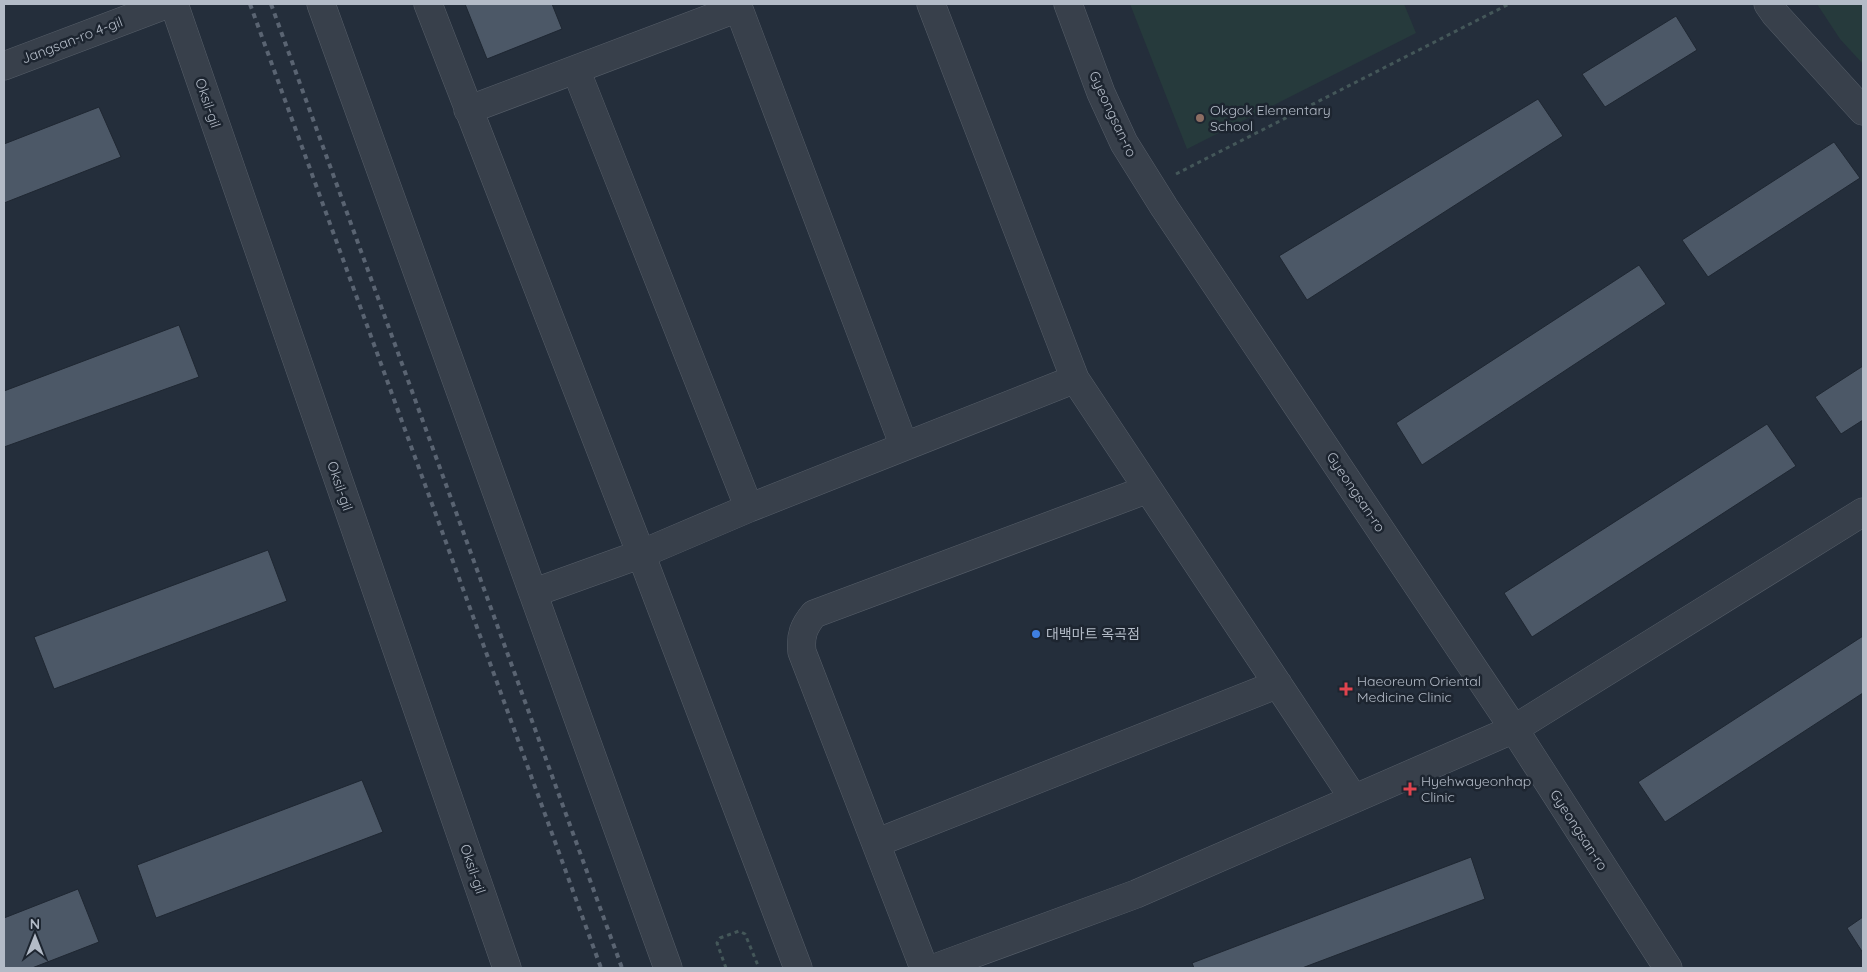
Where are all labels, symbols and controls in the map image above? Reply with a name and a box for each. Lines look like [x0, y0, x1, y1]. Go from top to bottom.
street label: Jangsan-ro 4-gil [19, 12, 125, 68]
street label: Gyeongsan-ro [1085, 68, 1141, 160]
street label: Oksil-gil [191, 76, 225, 130]
place label: Okgok Elementary School [1210, 101, 1331, 135]
marker: Okgok Elementary School [1194, 112, 1206, 124]
street label: Gyeongsan-ro [1323, 448, 1389, 536]
street label: Oksil-gil [323, 459, 357, 513]
place label: 대백마트 옥곡점 [1046, 625, 1140, 643]
marker: 대백마트 옥곡점 [1030, 628, 1042, 640]
place label: Haeoreum Oriental Medicine Clinic [1357, 672, 1481, 706]
marker: Haeoreum Oriental Medicine Clinic [1339, 682, 1353, 696]
place label: Hyehwayeonhap Clinic [1421, 772, 1531, 806]
marker: Hyehwayeonhap Clinic [1403, 782, 1417, 796]
street label: Gyeongsan-ro [1546, 786, 1612, 874]
street label: Oksil-gil [456, 842, 490, 896]
north arrow [10, 912, 60, 962]
text: N [30, 915, 40, 933]

